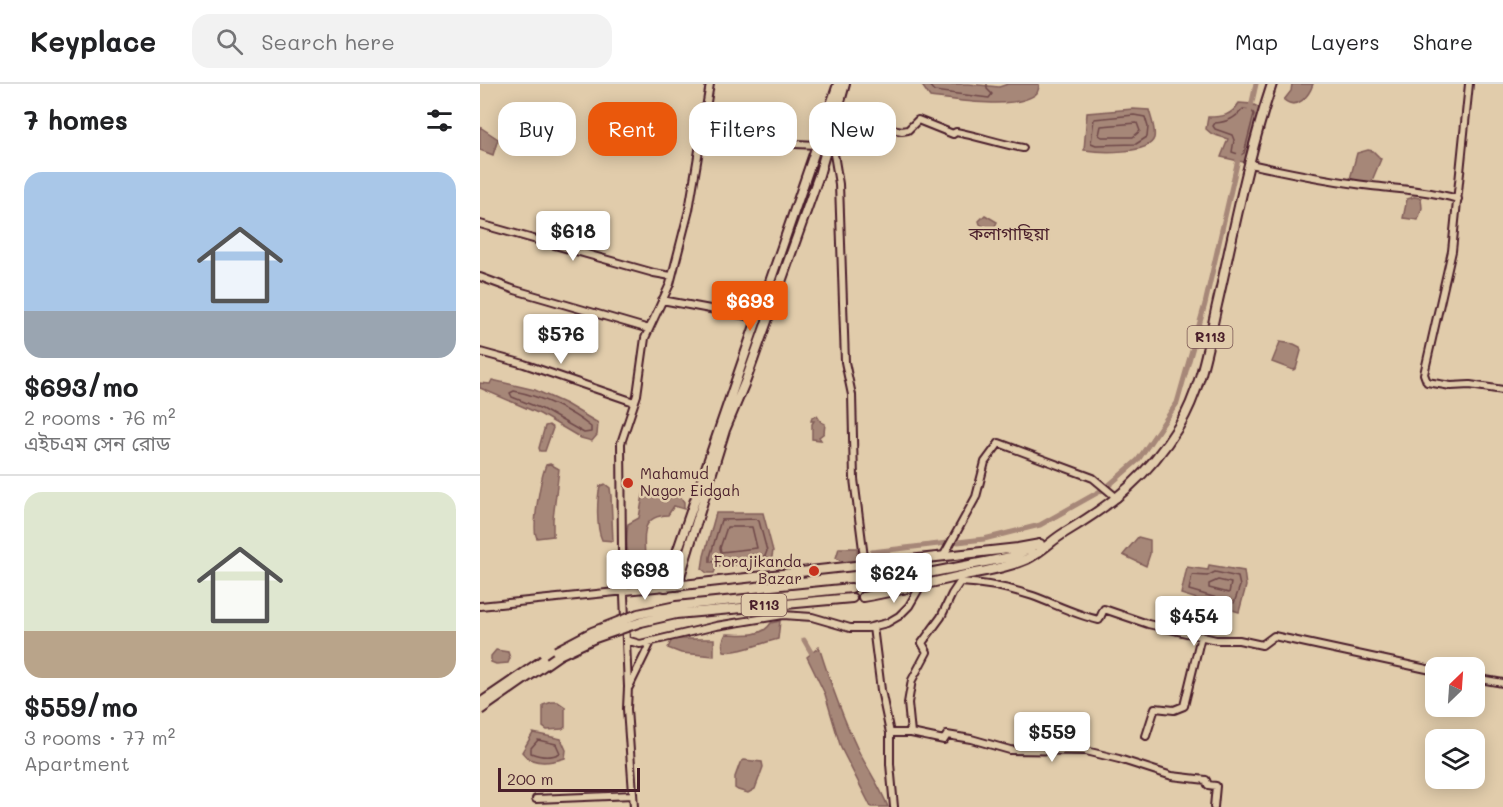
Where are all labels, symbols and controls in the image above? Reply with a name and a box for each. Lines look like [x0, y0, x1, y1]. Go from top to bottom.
search box [192, 14, 612, 68]
text: Keyplace [30, 23, 156, 59]
icon: search [213, 25, 246, 58]
text: Search here [261, 27, 395, 56]
text: Map [1235, 28, 1278, 55]
text: Layers [1311, 28, 1380, 55]
text: Share [1413, 28, 1473, 55]
chip: Buy [498, 102, 576, 156]
chip: Rent [588, 102, 677, 156]
chip: Filters [689, 102, 797, 156]
chip: New [809, 102, 896, 156]
text: 7 homes [24, 103, 128, 137]
icon: filters [423, 104, 456, 137]
icon: home [186, 211, 294, 319]
pin: $618 [537, 211, 609, 262]
text: $618 [550, 217, 596, 243]
district label: কলাগাছিয়া [968, 221, 1050, 245]
pin: $693 [714, 281, 786, 332]
text: $693 [726, 287, 774, 313]
pin: $576 [525, 314, 597, 365]
text: $576 [537, 320, 585, 346]
road number: R113 [1188, 326, 1232, 348]
text: $693/mo [24, 370, 139, 404]
text: 2 rooms · 76 m² [24, 404, 176, 430]
text: এইচএম সেন রোড [24, 430, 170, 456]
place label: Mahamud Nagor Eidgah [640, 463, 740, 500]
marker: Mahamud Nagor Eidgah [621, 476, 635, 490]
icon: home [186, 531, 294, 639]
pin: $698 [609, 550, 681, 601]
place label: Forajikanda Bazar [714, 551, 802, 588]
pin: $624 [858, 553, 930, 604]
text: $698 [621, 556, 669, 582]
text: $624 [870, 559, 918, 585]
marker: Forajikanda Bazar [807, 564, 821, 578]
road number: R113 [742, 594, 786, 616]
pin: $454 [1158, 596, 1230, 647]
text: $454 [1169, 602, 1219, 628]
north arrow [1425, 657, 1485, 717]
map controls [1425, 657, 1485, 789]
text: $559/mo [24, 690, 138, 724]
pin: $559 [1016, 712, 1088, 763]
text: $559 [1028, 718, 1076, 744]
text: 3 rooms · 77 m² [24, 724, 175, 750]
button: layers [1425, 729, 1485, 789]
text: Apartment [24, 750, 130, 776]
scale bar [498, 765, 640, 792]
text: 200 m [507, 768, 554, 789]

